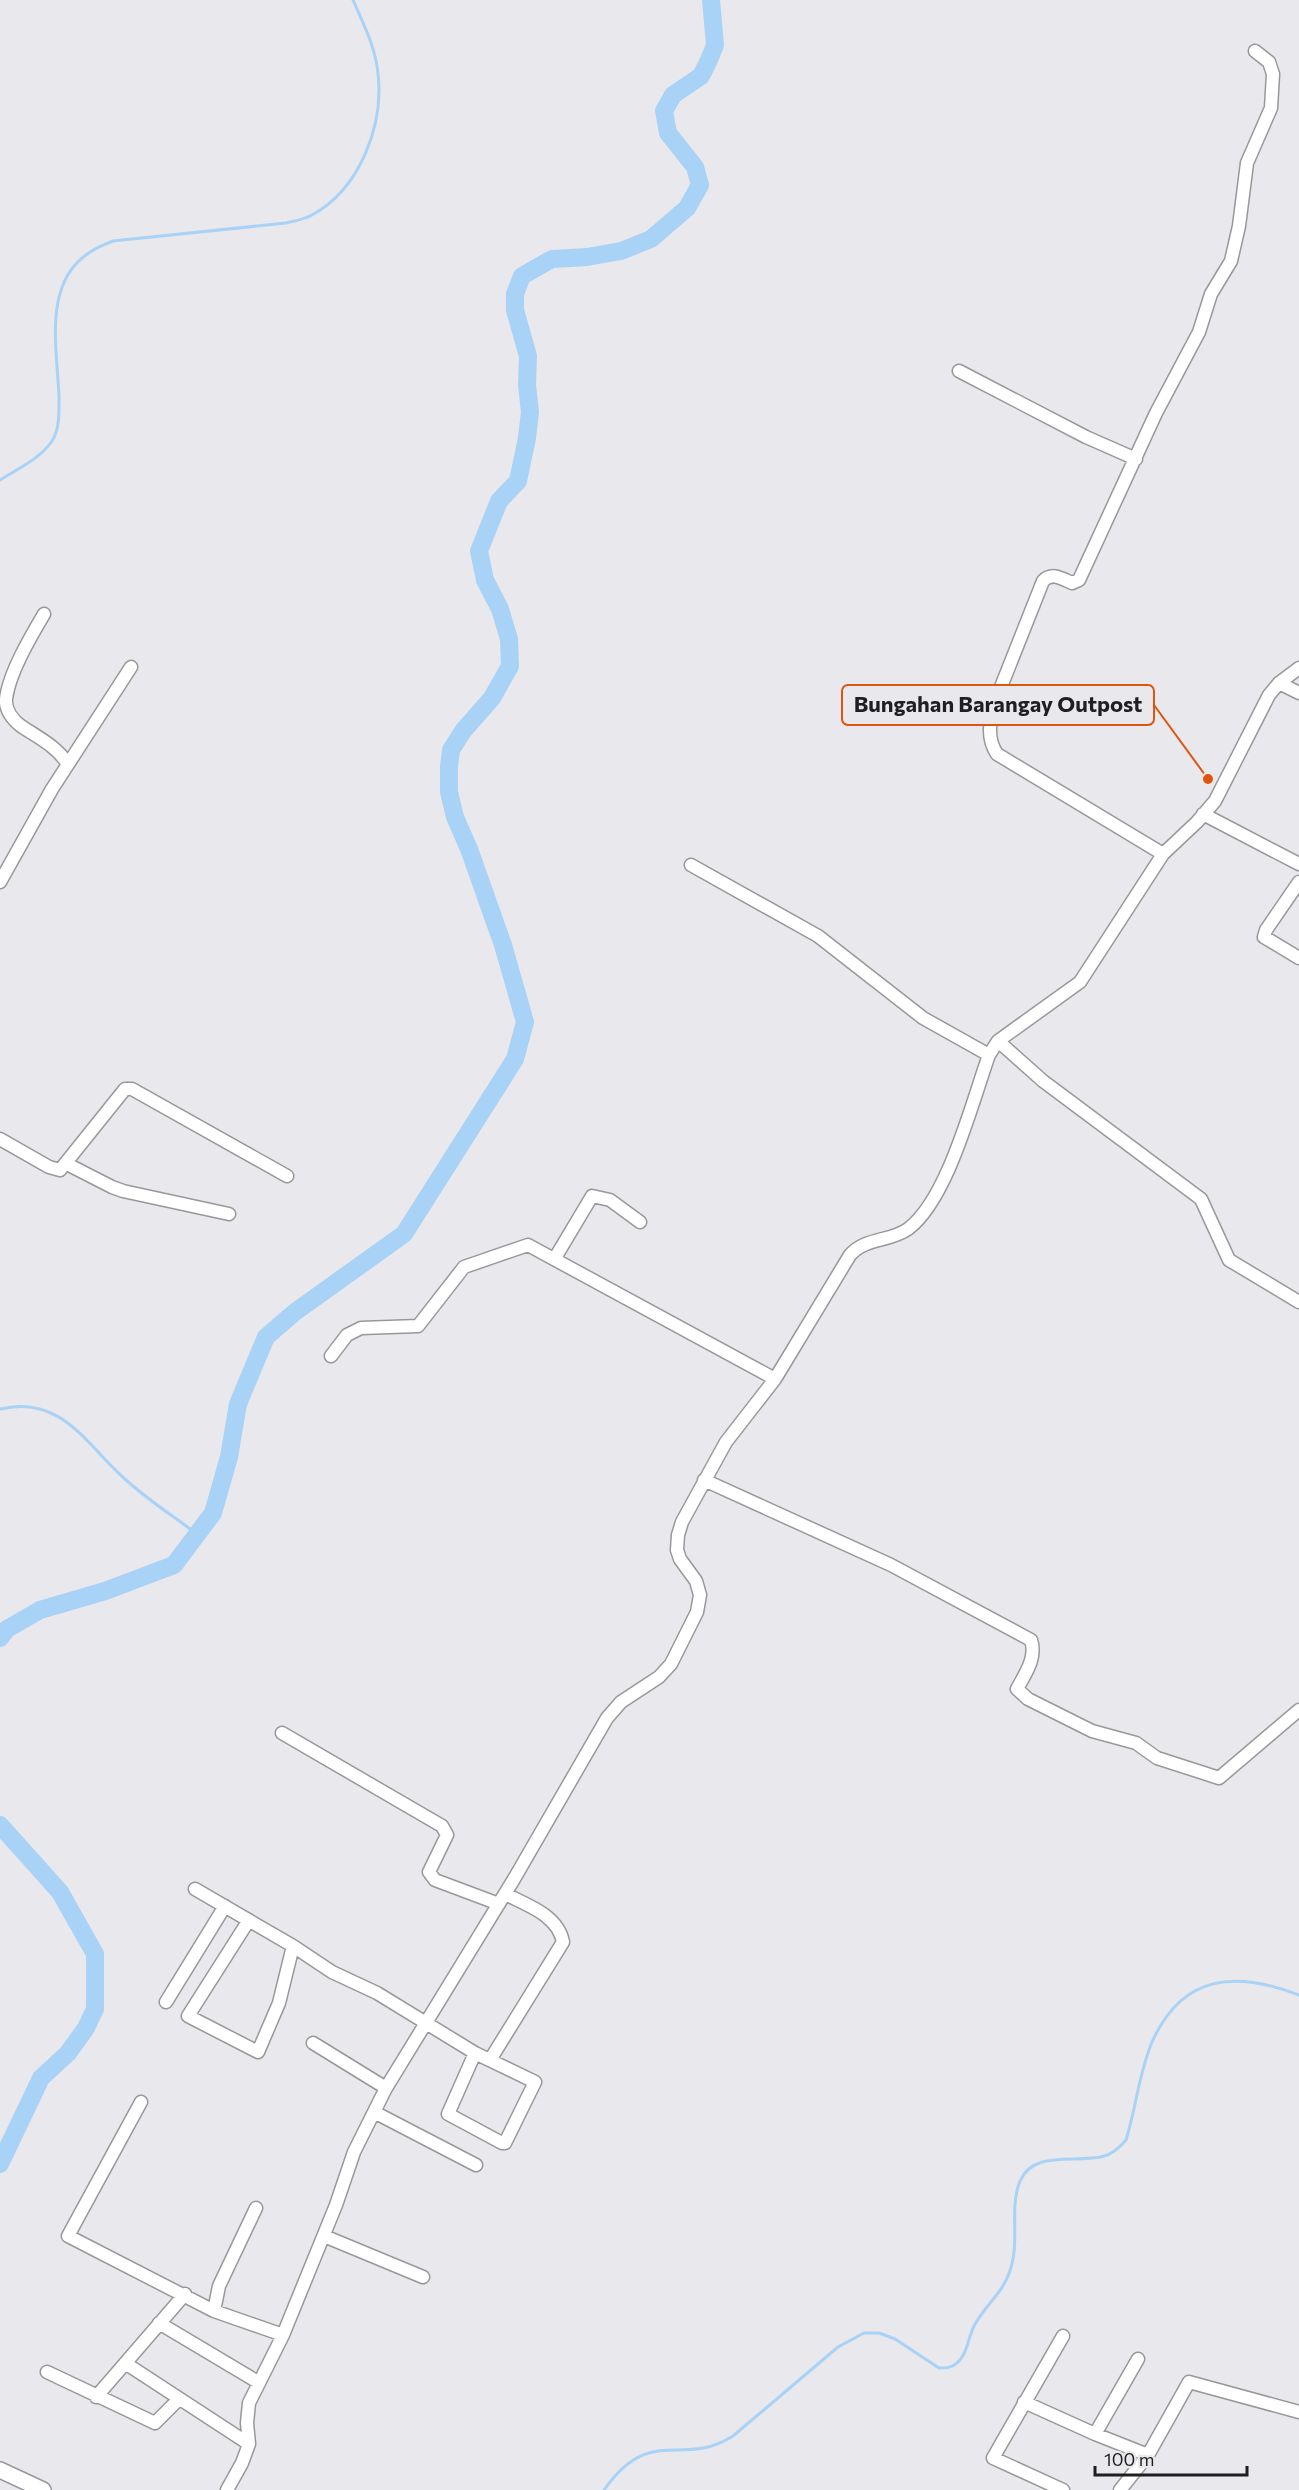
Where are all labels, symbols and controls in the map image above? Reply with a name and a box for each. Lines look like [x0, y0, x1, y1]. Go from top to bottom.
callout: Bungahan Barangay Outpost [842, 685, 1154, 725]
text: Bungahan Barangay Outpost [854, 690, 1142, 717]
scale bar [1095, 2439, 1246, 2477]
text: 100 m [1104, 2448, 1154, 2470]

